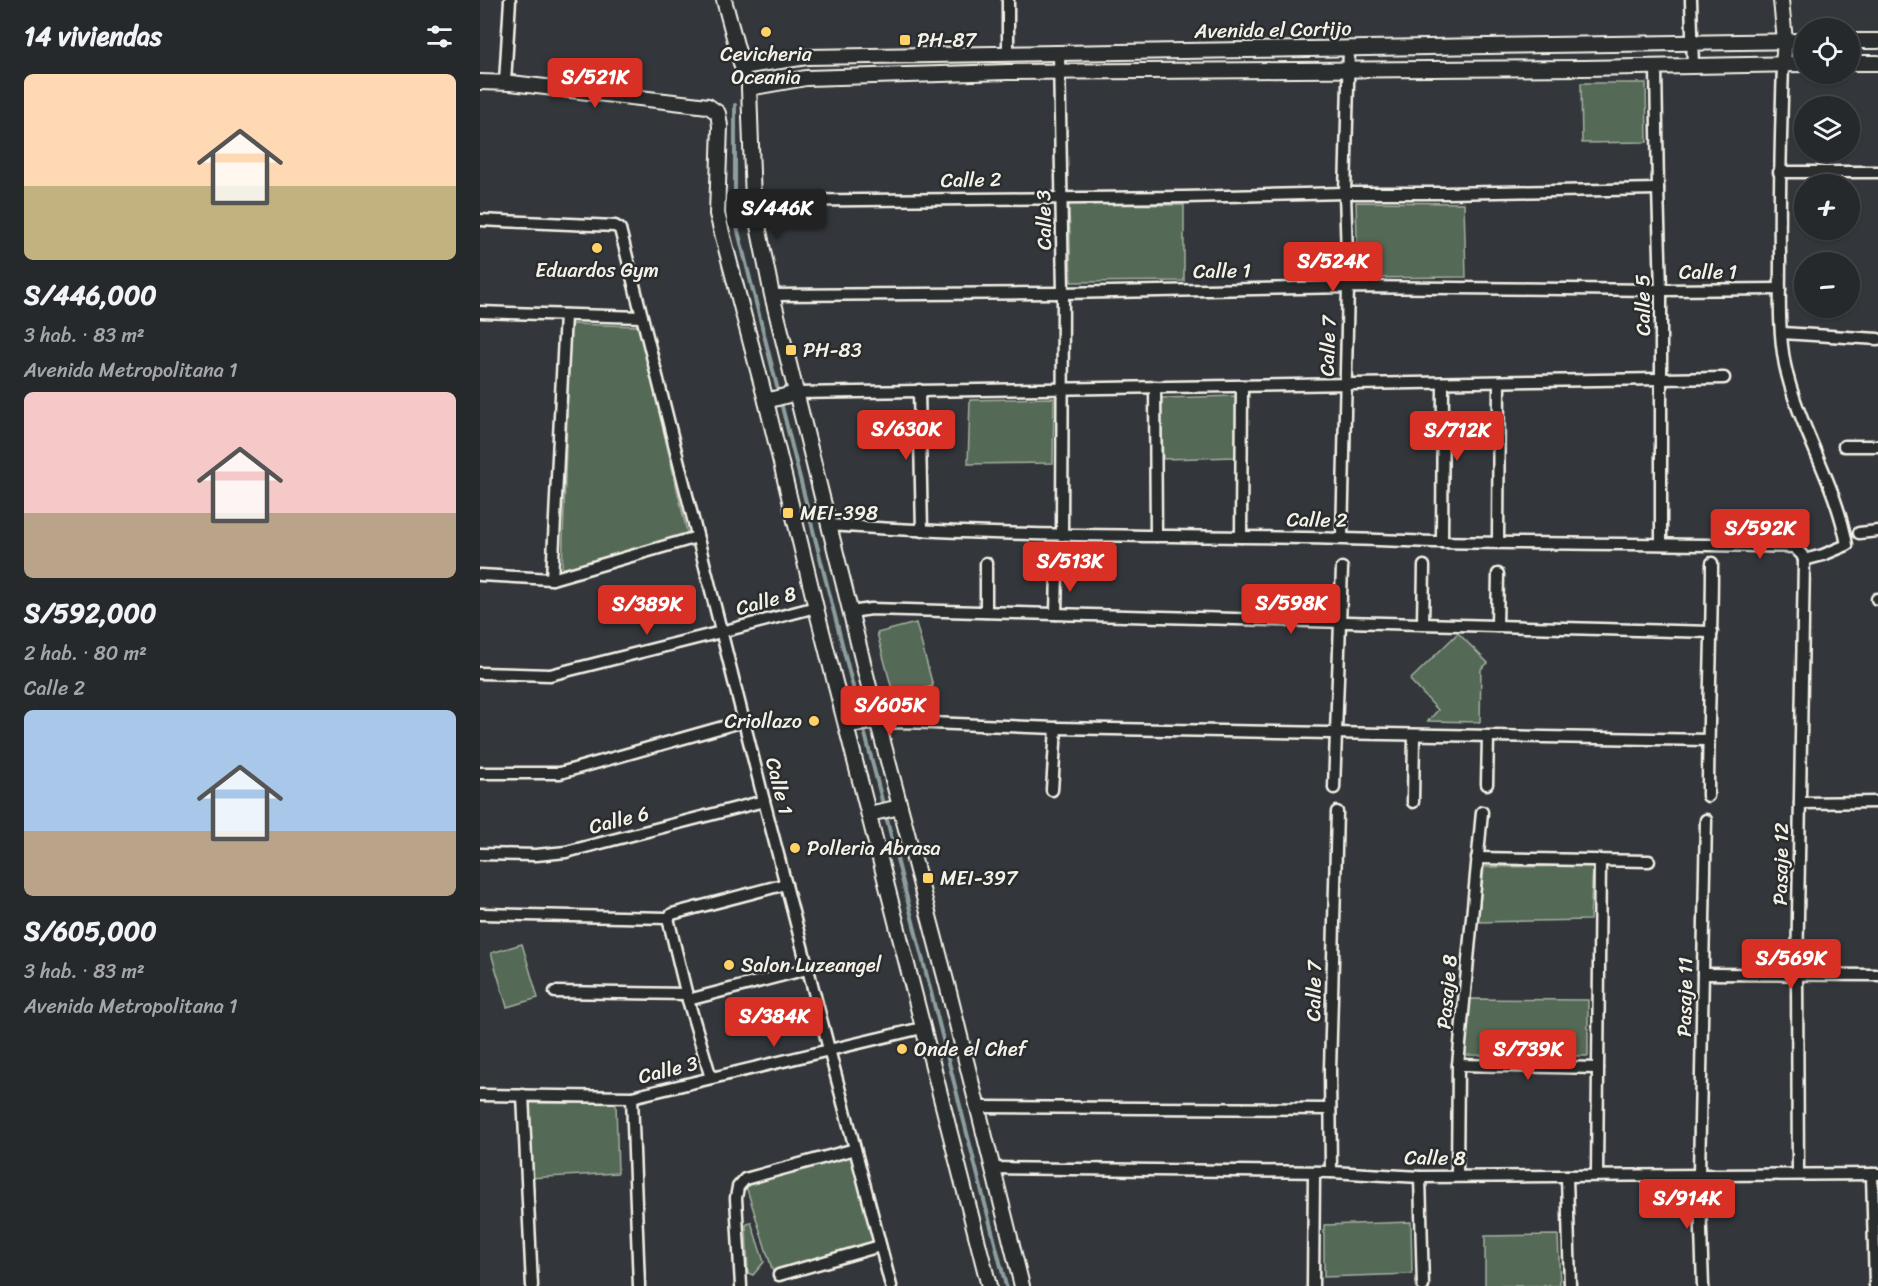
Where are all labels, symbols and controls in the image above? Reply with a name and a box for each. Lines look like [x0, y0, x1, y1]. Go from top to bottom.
street label: Avenida el Cortijo [1193, 11, 1352, 49]
text: 14 viviendas [24, 13, 162, 59]
map controls [1794, 18, 1860, 318]
button: locate [1794, 18, 1860, 84]
icon: filters [423, 20, 456, 53]
place label: PH-87 [917, 23, 978, 58]
marker: Cevicheria Oceania [759, 25, 773, 39]
marker: PH-87 [898, 33, 912, 47]
place label: Cevicheria Oceania [720, 37, 813, 95]
pin: S/521K [546, 58, 644, 109]
text: S/521K [562, 60, 628, 95]
button: layers [1794, 96, 1860, 162]
icon: home [186, 113, 294, 221]
street label: Calle 2 [940, 162, 1002, 198]
button: + [1794, 174, 1860, 240]
pin: S/446K [728, 189, 826, 240]
street label: Calle 3 [1026, 189, 1062, 250]
text: S/446K [742, 191, 813, 226]
marker: Eduardos Gym [590, 241, 604, 255]
pin: S/524K [1284, 242, 1382, 293]
text: S/524K [1298, 244, 1368, 279]
button: − [1794, 252, 1860, 318]
place label: Eduardos Gym [535, 253, 659, 288]
street label: Calle 1 [1193, 253, 1251, 289]
street label: Calle 1 [1679, 255, 1737, 290]
text: S/446,000 [24, 272, 157, 318]
street label: Calle 5 [1625, 274, 1661, 336]
street label: Calle 7 [1309, 313, 1347, 377]
text: 3 hab. · 83 m² [24, 318, 145, 353]
place label: PH-83 [803, 333, 862, 368]
marker: PH-83 [784, 343, 798, 357]
text: Avenida Metropolitana 1 [24, 353, 238, 388]
pin: S/630K [857, 410, 955, 461]
pin: S/712K [1408, 411, 1506, 462]
text: S/630K [871, 412, 941, 447]
text: S/712K [1424, 413, 1490, 448]
icon: home [186, 431, 294, 539]
place label: MEI-398 [800, 496, 878, 531]
street label: Calle 2 [1286, 502, 1348, 538]
marker: MEI-398 [781, 506, 795, 520]
pin: S/592K [1711, 509, 1809, 560]
text: S/592K [1725, 511, 1795, 546]
pin: S/513K [1021, 542, 1119, 593]
text: S/513K [1037, 544, 1103, 579]
street label: Calle 8 [732, 576, 800, 626]
pin: S/598K [1242, 584, 1340, 635]
pin: S/389K [598, 585, 696, 636]
text: S/598K [1255, 586, 1327, 621]
text: S/389K [612, 587, 682, 622]
text: S/592,000 [24, 590, 156, 636]
text: 2 hab. · 80 m² [24, 636, 147, 671]
text: Calle 2 [24, 671, 85, 706]
pin: S/605K [841, 686, 939, 737]
text: S/605K [855, 688, 925, 723]
place label: Criollazo [725, 704, 802, 739]
marker: Criollazo [807, 714, 821, 728]
icon: home [186, 749, 294, 857]
street label: Calle 1 [755, 754, 803, 818]
street label: Calle 6 [585, 796, 653, 844]
street label: Pasaje 12 [1763, 822, 1799, 906]
place label: Polleria Abrasa [807, 831, 941, 866]
marker: Polleria Abrasa [788, 841, 802, 855]
place label: MEI-397 [940, 861, 1019, 896]
marker: MEI-397 [921, 871, 935, 885]
text: S/605,000 [24, 908, 157, 954]
pin: S/569K [1742, 939, 1840, 990]
text: S/569K [1756, 941, 1826, 976]
place label: Salon Luzeangel [741, 948, 882, 983]
street label: Pasaje 8 [1426, 953, 1468, 1031]
text: 3 hab. · 83 m² [24, 954, 145, 989]
street label: Pasaje 11 [1667, 957, 1703, 1037]
marker: Salon Luzeangel [722, 958, 736, 972]
street label: Calle 7 [1296, 959, 1332, 1022]
text: Avenida Metropolitana 1 [24, 989, 238, 1024]
pin: S/384K [725, 997, 823, 1048]
text: S/384K [739, 999, 809, 1034]
pin: S/739K [1479, 1030, 1577, 1081]
place label: Onde el Chef [914, 1032, 1029, 1067]
text: S/739K [1493, 1032, 1563, 1067]
marker: Onde el Chef [895, 1042, 909, 1056]
street label: Calle 3 [634, 1046, 702, 1094]
street label: Calle 8 [1404, 1140, 1466, 1176]
pin: S/914K [1638, 1179, 1736, 1230]
text: S/914K [1653, 1181, 1721, 1216]

